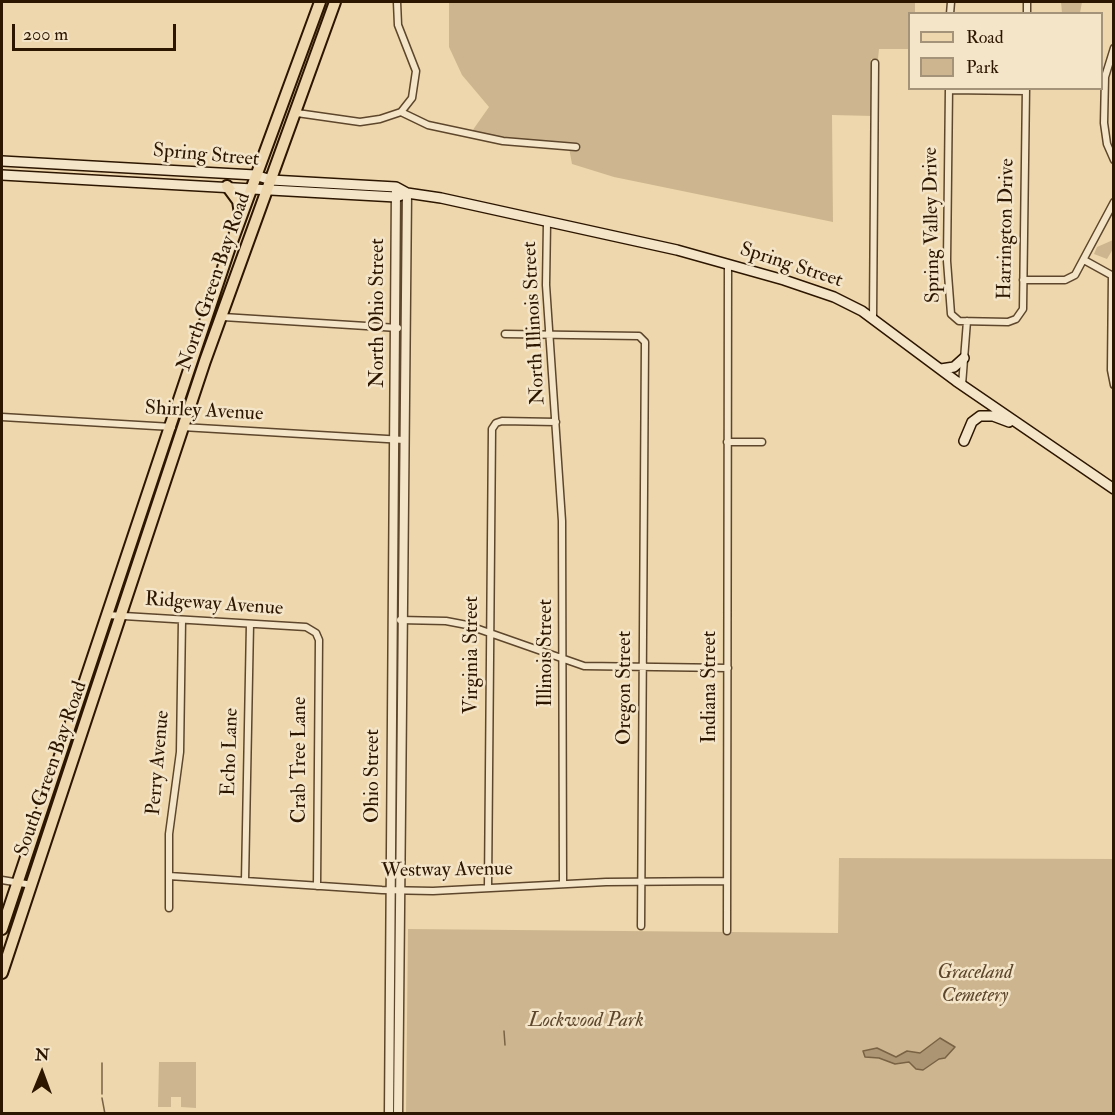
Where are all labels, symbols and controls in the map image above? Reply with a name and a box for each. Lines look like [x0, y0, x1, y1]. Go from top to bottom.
scale bar [15, 12, 178, 50]
legend [908, 12, 1103, 90]
text: 200 m [23, 23, 68, 46]
text: Road [966, 26, 1004, 49]
text: Park [966, 56, 999, 79]
street label: Spring Street [152, 139, 260, 173]
street label: Spring Valley Drive [920, 147, 946, 303]
street label: Harrington Drive [994, 158, 1020, 300]
street label: North Green Bay Road [173, 190, 257, 374]
street label: North Ohio Street [367, 238, 391, 388]
street label: Spring Street [737, 238, 845, 294]
street label: North Illinois Street [519, 241, 551, 405]
street label: Shirley Avenue [144, 397, 264, 427]
street label: Ridgeway Avenue [144, 588, 284, 622]
street label: Virginia Street [461, 596, 485, 714]
street label: Illinois Street [535, 599, 559, 707]
street label: Oregon Street [614, 631, 638, 745]
street label: Indiana Street [699, 631, 723, 743]
street label: South Green Bay Road [11, 678, 93, 860]
street label: Crab Tree Lane [289, 697, 313, 823]
street label: Echo Lane [217, 708, 245, 796]
street label: Perry Avenue [142, 709, 176, 817]
street label: Ohio Street [362, 729, 386, 823]
street label: Westway Avenue [381, 858, 513, 884]
park label: Graceland Cemetery [937, 962, 1013, 1009]
park label: Lockwood Park [528, 1010, 644, 1034]
north arrow [12, 1043, 72, 1103]
text: N [35, 1045, 50, 1065]

